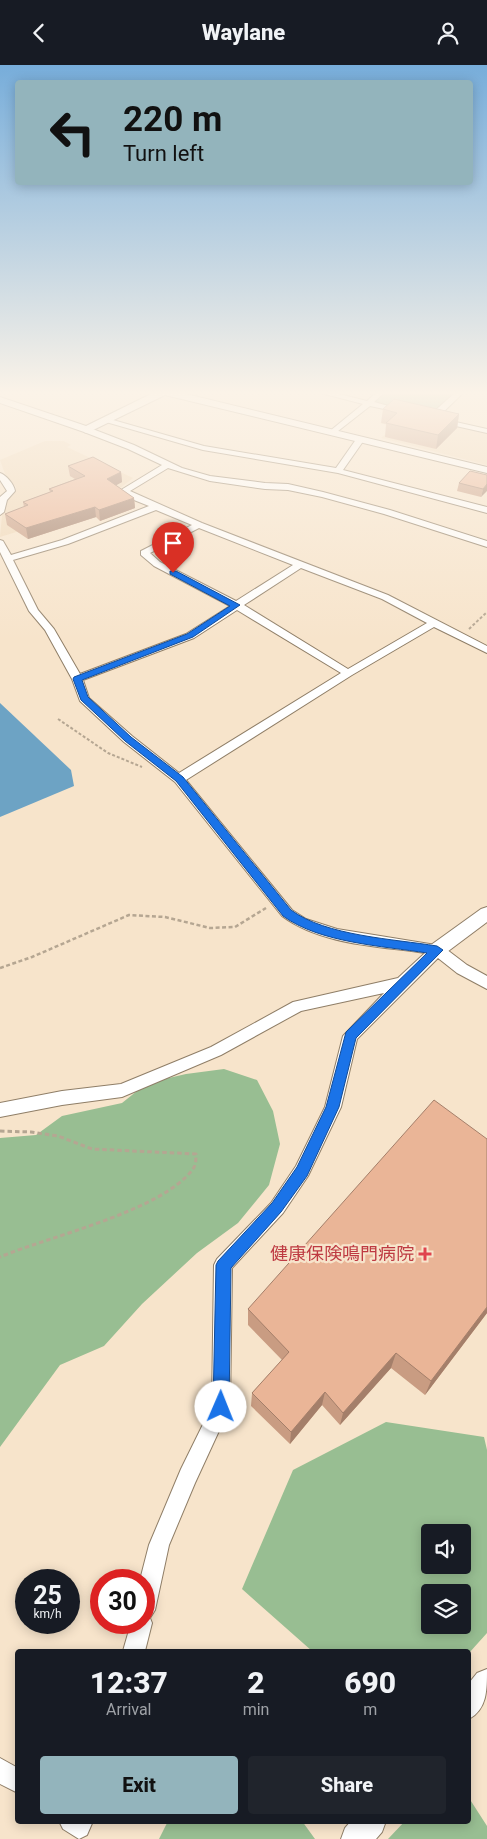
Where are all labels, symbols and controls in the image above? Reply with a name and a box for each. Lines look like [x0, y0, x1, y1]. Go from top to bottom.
icon: back [25, 19, 53, 47]
icon: person [434, 19, 462, 47]
text: Waylane [202, 20, 285, 45]
text: 220 m [123, 99, 222, 140]
icon: left [40, 100, 105, 165]
text: Turn left [123, 141, 204, 166]
pin [152, 522, 194, 573]
icon: arrive [159, 529, 187, 557]
place label: 健康保険鳴門病院 [270, 1243, 414, 1264]
marker: 健康保険鳴門病院 [418, 1247, 432, 1261]
position arrow [194, 1380, 246, 1432]
map controls [421, 1524, 471, 1634]
button: sound [421, 1524, 471, 1574]
speed limit sign: 30 [90, 1569, 155, 1634]
text: 25 [33, 1581, 62, 1610]
button: layers [421, 1584, 471, 1634]
text: km/h [33, 1607, 62, 1621]
text: 12:37 [90, 1665, 168, 1700]
text: 2 [247, 1665, 265, 1700]
text: 690 [344, 1665, 396, 1700]
text: Arrival [106, 1700, 152, 1719]
text: min [243, 1700, 269, 1719]
text: m [363, 1700, 377, 1719]
button: Exit [40, 1756, 238, 1814]
button: Share [248, 1756, 446, 1814]

